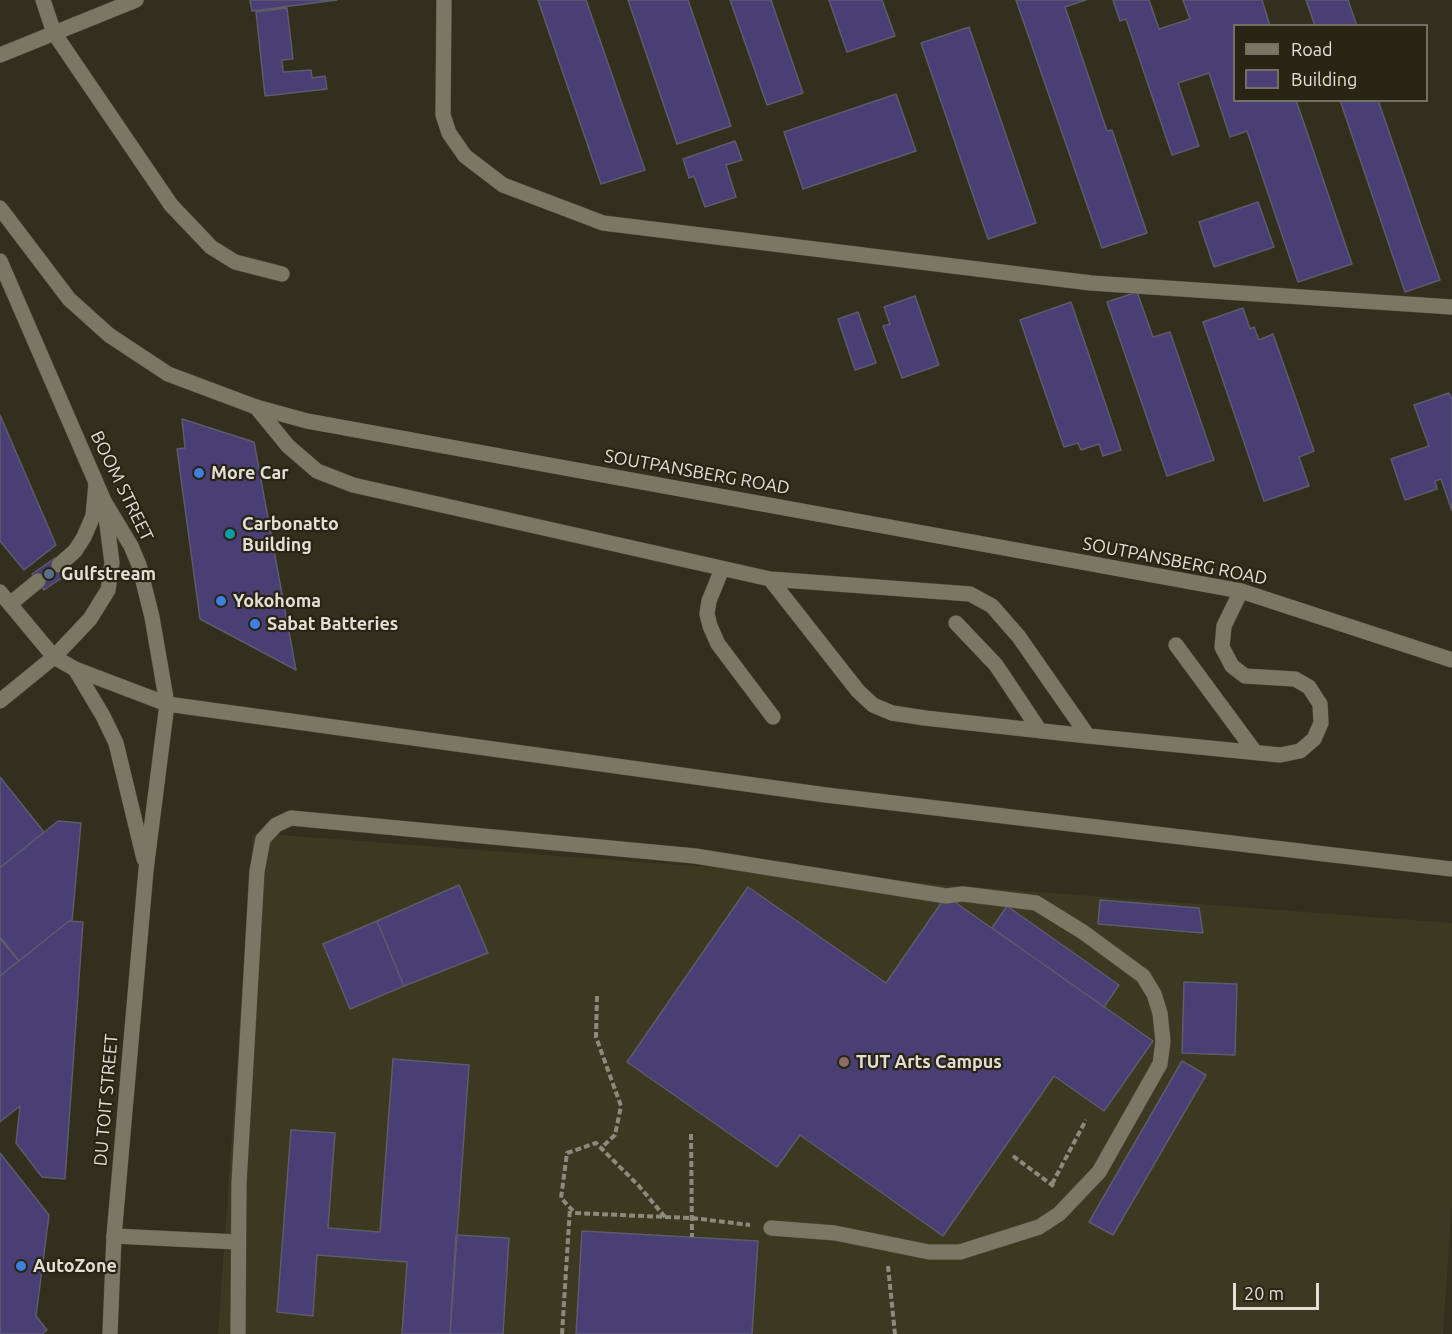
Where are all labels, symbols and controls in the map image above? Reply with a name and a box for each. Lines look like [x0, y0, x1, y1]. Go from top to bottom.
legend [1233, 24, 1428, 102]
text: Road [1291, 39, 1333, 59]
text: Building [1291, 69, 1357, 89]
street label: BOOM STREET [86, 427, 158, 545]
street label: SOUTPANSBERG ROAD [603, 445, 791, 499]
place label: More Car [211, 462, 289, 484]
marker: More Car [192, 466, 206, 480]
place label: Carbonatto Building [242, 513, 339, 556]
marker: Carbonatto Building [223, 527, 237, 541]
street label: SOUTPANSBERG ROAD [1081, 532, 1269, 590]
place label: Gulfstream [61, 563, 156, 585]
marker: Gulfstream [42, 567, 56, 581]
place label: Yokohoma [233, 590, 321, 612]
marker: Yokohoma [214, 594, 228, 608]
place label: Sabat Batteries [267, 613, 398, 635]
marker: Sabat Batteries [248, 617, 262, 631]
street label: DU TOIT STREET [89, 1033, 123, 1167]
place label: TUT Arts Campus [856, 1051, 1002, 1073]
marker: TUT Arts Campus [837, 1055, 851, 1069]
place label: AutoZone [33, 1255, 117, 1277]
marker: AutoZone [14, 1259, 28, 1273]
scale bar [1236, 1271, 1322, 1309]
text: 20 m [1244, 1283, 1284, 1303]

